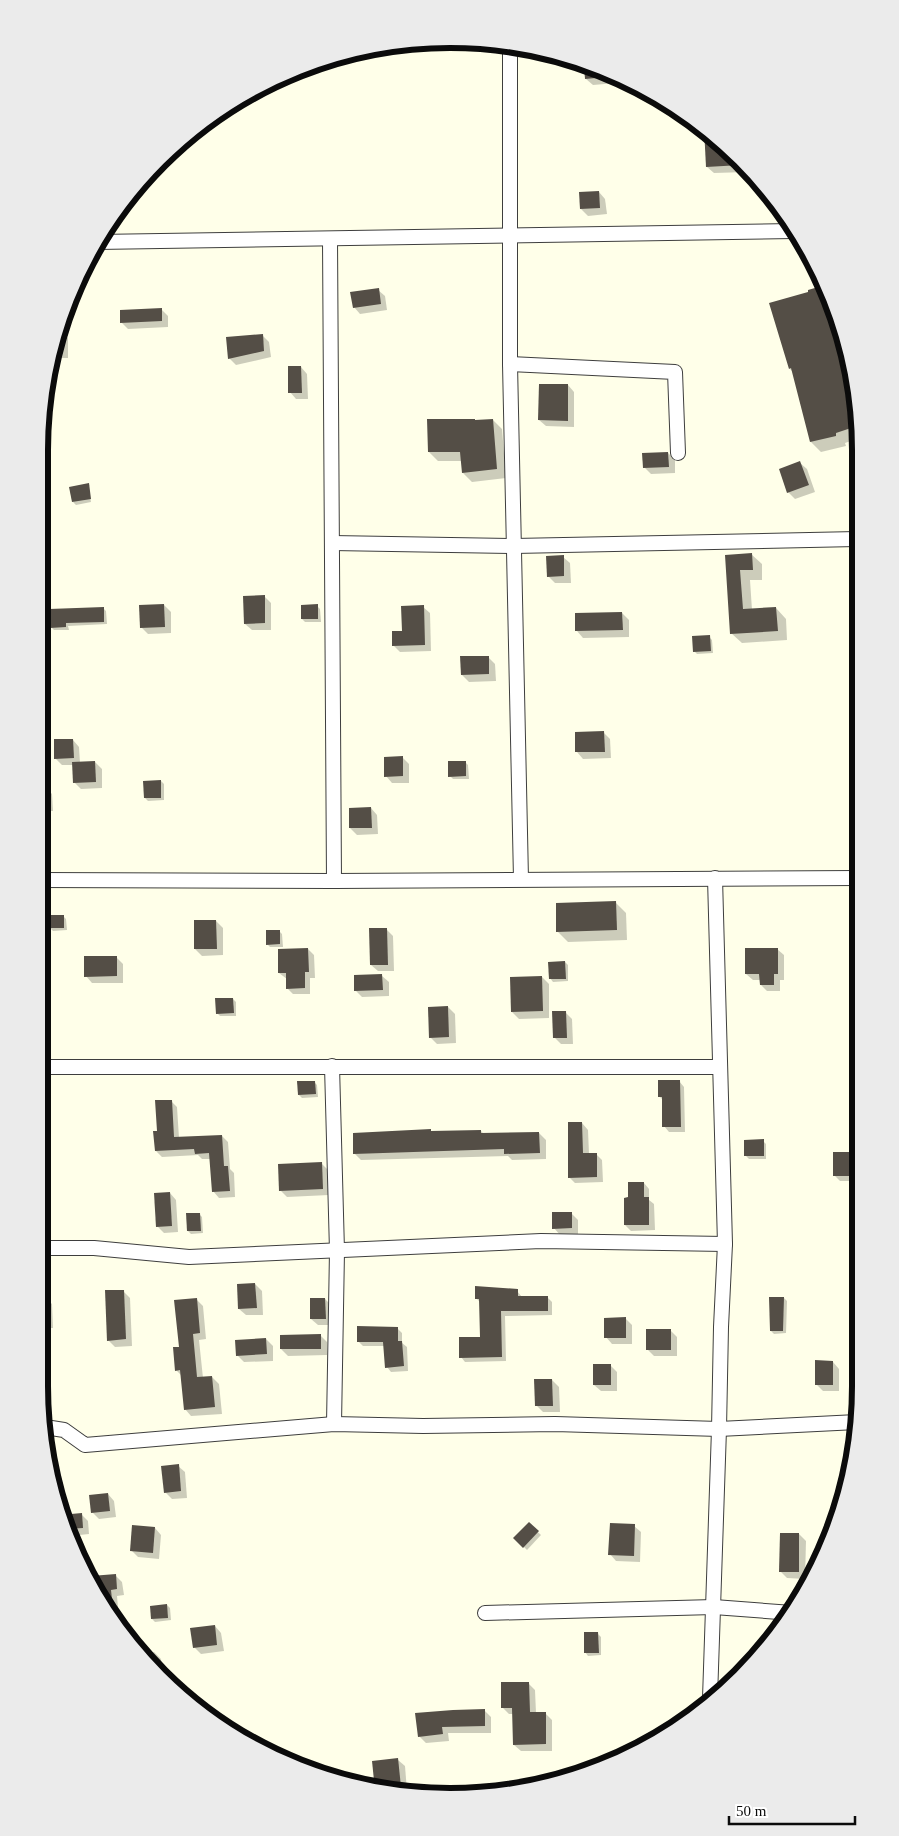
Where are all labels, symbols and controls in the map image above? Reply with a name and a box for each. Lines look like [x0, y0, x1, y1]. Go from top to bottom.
scale bar [729, 1794, 855, 1826]
text: 50 m [736, 1803, 767, 1819]

